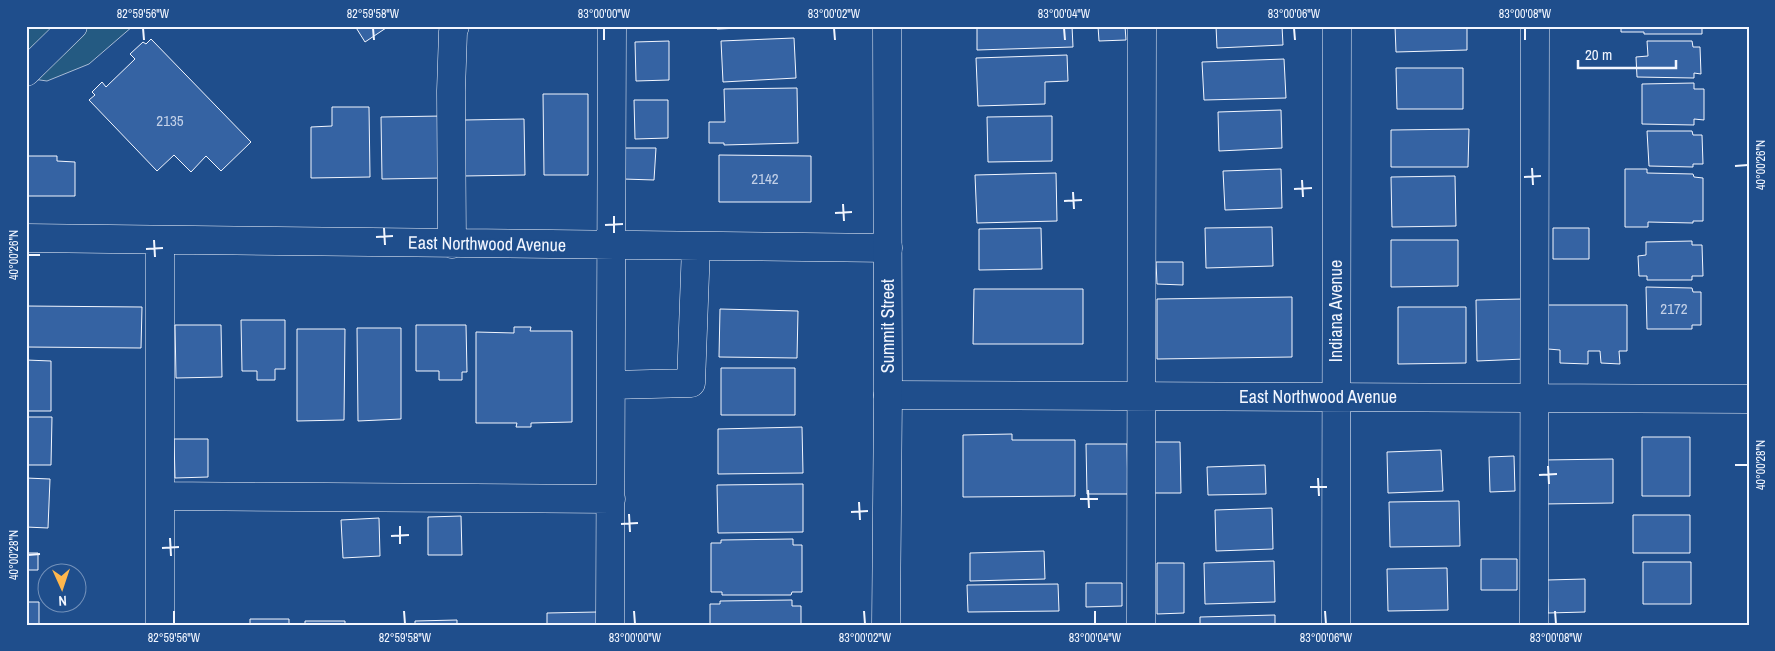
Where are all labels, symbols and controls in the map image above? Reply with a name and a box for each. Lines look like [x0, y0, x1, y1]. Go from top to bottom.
text: 82°59'56"W [117, 6, 170, 22]
text: 82°59'58"W [347, 6, 400, 22]
text: 83°00'00"W [578, 6, 631, 22]
text: 83°00'02"W [808, 6, 861, 22]
text: 83°00'04"W [1038, 6, 1091, 22]
text: 83°00'06"W [1268, 6, 1321, 22]
text: 83°00'08"W [1499, 6, 1552, 22]
scale bar [1578, 38, 1675, 70]
text: 20 m [1585, 44, 1612, 65]
house number: 2135 [156, 110, 184, 131]
text: 40°00'26"N [1753, 140, 1769, 190]
house number: 2142 [751, 168, 779, 189]
text: 40°00'26"N [6, 230, 22, 280]
street label: East Northwood Avenue [408, 230, 566, 257]
street label: Indiana Avenue [1323, 260, 1348, 362]
street label: Summit Street [875, 279, 900, 373]
house number: 2172 [1660, 298, 1688, 319]
street label: East Northwood Avenue [1239, 384, 1397, 409]
text: 40°00'28"N [1753, 440, 1769, 490]
text: 40°00'28"N [6, 530, 22, 580]
north arrow [38, 564, 88, 614]
text: N [58, 592, 67, 610]
text: 82°59'56"W [148, 630, 201, 646]
text: 82°59'58"W [379, 630, 432, 646]
text: 83°00'00"W [609, 630, 662, 646]
text: 83°00'02"W [839, 630, 892, 646]
text: 83°00'04"W [1069, 630, 1122, 646]
text: 83°00'06"W [1300, 630, 1353, 646]
text: 83°00'08"W [1530, 630, 1583, 646]

